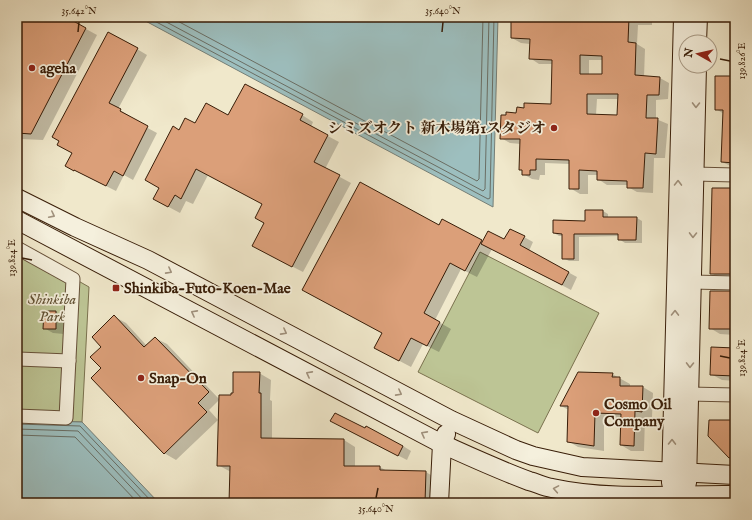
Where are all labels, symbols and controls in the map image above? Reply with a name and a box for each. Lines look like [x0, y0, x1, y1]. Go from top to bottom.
text: 35.642°N [61, 5, 97, 18]
text: 35.640°N [425, 5, 461, 18]
north arrow [678, 34, 718, 74]
text: 139.826°E [736, 42, 749, 79]
text: N [681, 47, 697, 59]
place label: ageha [40, 59, 76, 78]
marker: ageha [27, 63, 37, 73]
one-way arrow [692, 102, 700, 108]
place label: シミズオクト 新木場第1スタジオ [327, 119, 546, 138]
marker: シミズオクト 新木場第1スタジオ [549, 123, 559, 133]
one-way arrow [674, 180, 683, 186]
one-way arrow [48, 210, 55, 218]
one-way arrow [689, 232, 697, 238]
text: 139.824°E [6, 239, 19, 277]
one-way arrow [165, 266, 172, 274]
place label: Shinkiba-Futo-Koen-Mae [124, 279, 291, 298]
marker: Shinkiba-Futo-Koen-Mae [111, 283, 121, 293]
park label: Shinkiba Park [28, 290, 76, 326]
one-way arrow [190, 310, 198, 318]
one-way arrow [671, 310, 679, 316]
one-way arrow [280, 327, 287, 334]
text: 139.824°E [736, 339, 749, 377]
one-way arrow [686, 362, 694, 368]
place label: Snap-On [149, 369, 207, 388]
one-way arrow [306, 371, 313, 378]
marker: Snap-On [136, 373, 146, 383]
one-way arrow [395, 388, 402, 395]
place label: Cosmo Oil Company [604, 395, 672, 431]
marker: Cosmo Oil Company [591, 408, 601, 418]
one-way arrow [421, 431, 428, 439]
one-way arrow [668, 439, 676, 445]
one-way arrow [553, 485, 560, 494]
text: 35.640°N [358, 503, 394, 516]

